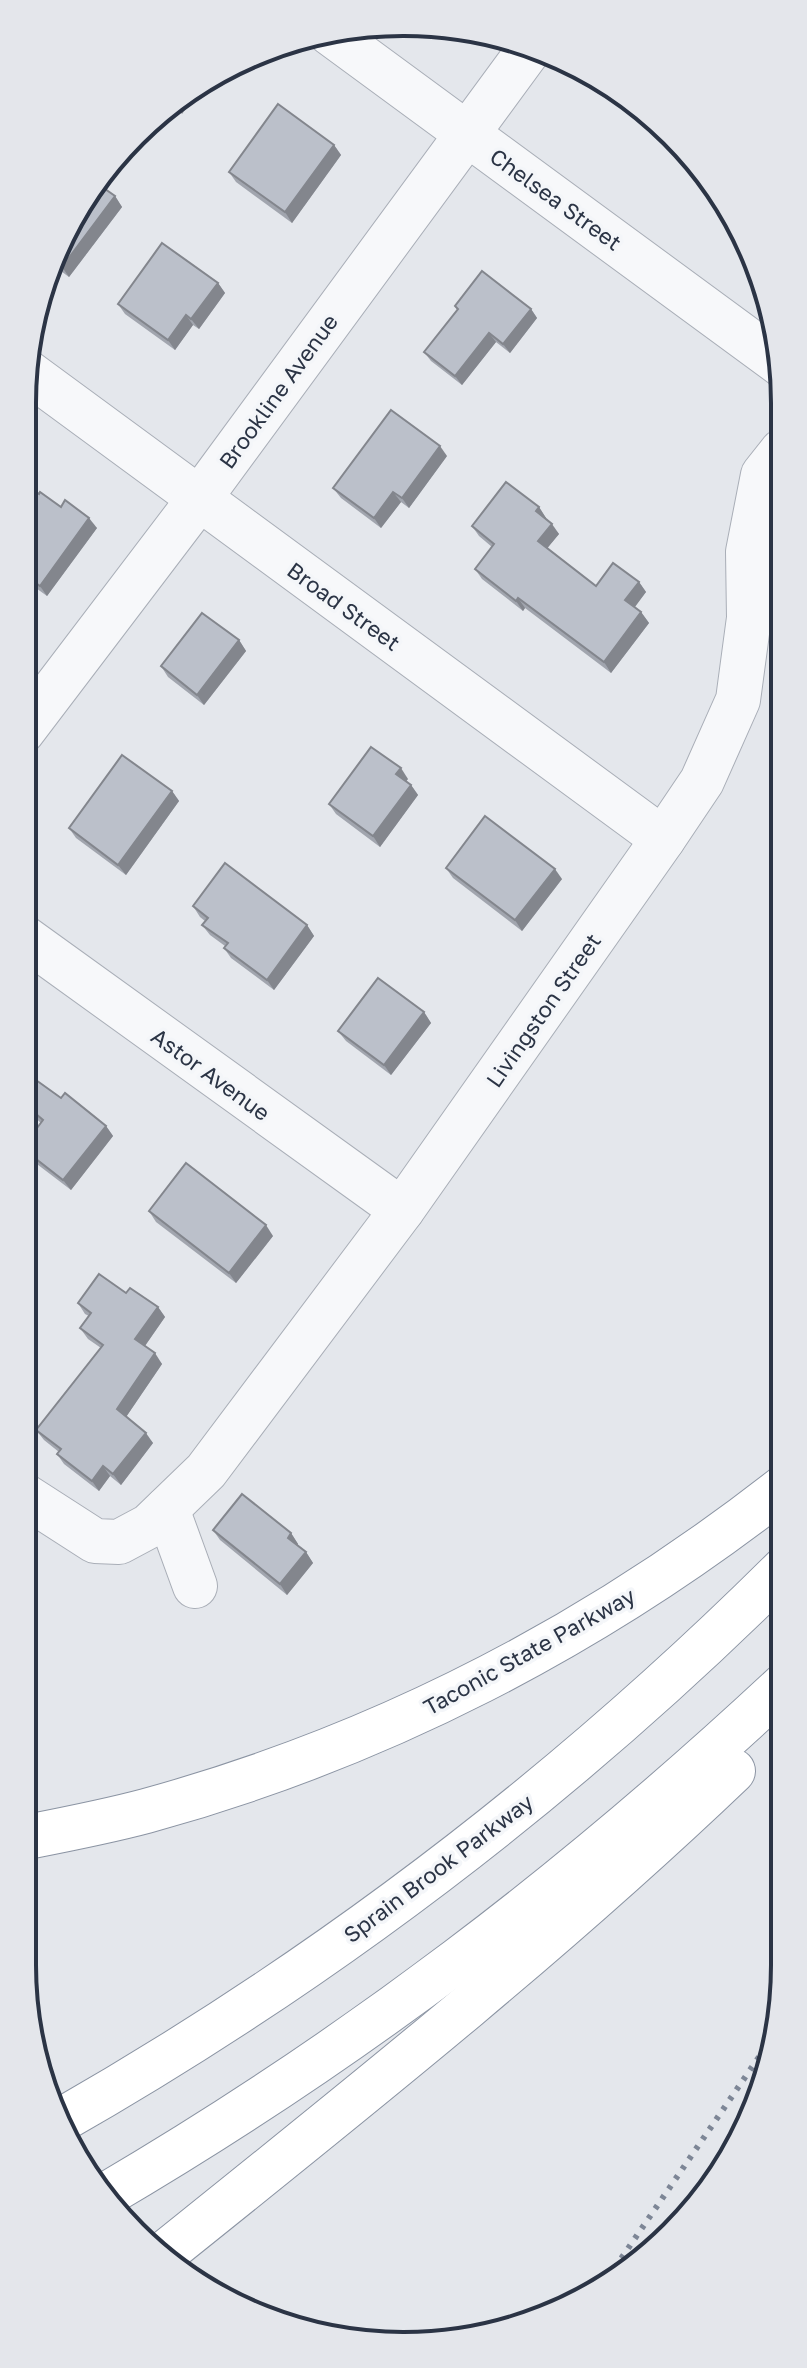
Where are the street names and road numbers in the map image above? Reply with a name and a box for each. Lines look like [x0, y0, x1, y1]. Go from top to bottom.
street label: Chelsea Street [485, 142, 627, 256]
street label: Brookline Avenue [213, 309, 343, 473]
street label: Broad Street [282, 556, 406, 656]
street label: Livingston Street [480, 928, 606, 1092]
street label: Astor Avenue [146, 1022, 276, 1126]
street label: Taconic State Parkway [419, 1582, 639, 1720]
street label: Sprain Brook Parkway [338, 1788, 538, 1948]

